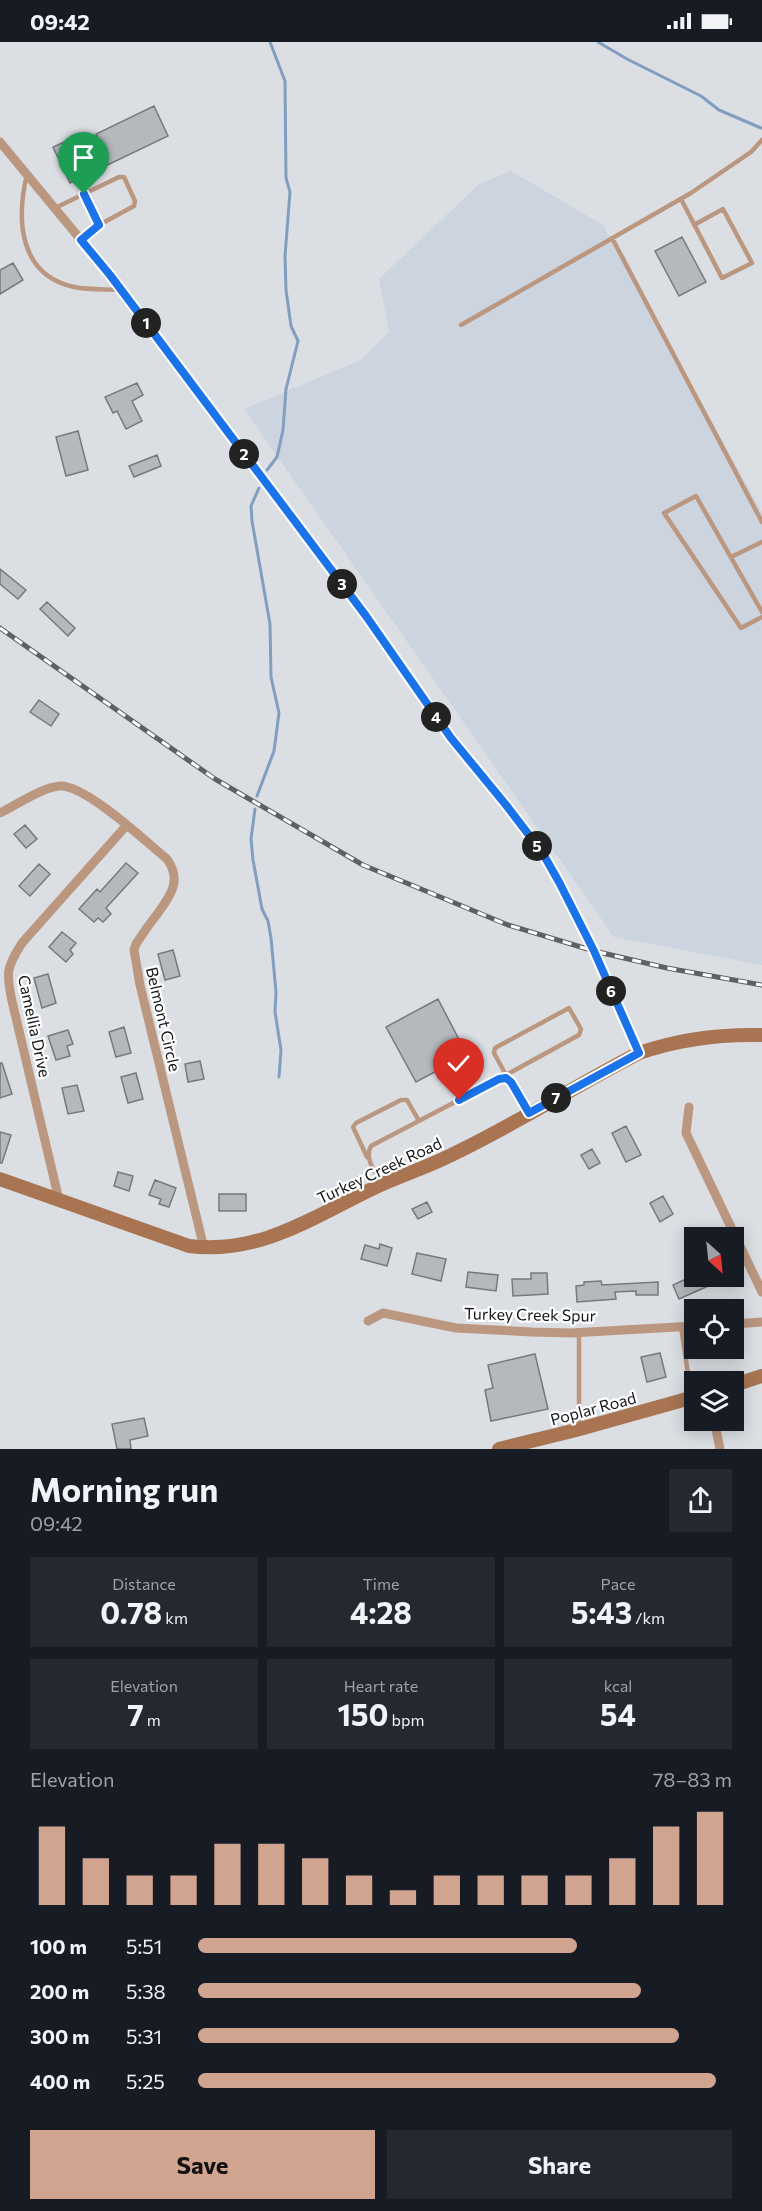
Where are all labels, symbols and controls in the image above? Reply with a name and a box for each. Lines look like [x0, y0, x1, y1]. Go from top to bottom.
text: 09:42 [30, 8, 90, 35]
pin [58, 132, 109, 194]
icon: arrive [67, 141, 100, 174]
pin: 1 [131, 308, 161, 338]
text: 1 [142, 313, 150, 332]
pin: 2 [229, 439, 259, 469]
text: 2 [239, 444, 249, 463]
pin: 3 [327, 569, 357, 599]
text: 3 [337, 574, 347, 593]
pin: 4 [421, 702, 451, 732]
text: 4 [431, 707, 441, 726]
pin: 5 [522, 831, 552, 861]
text: 5 [532, 836, 542, 855]
street label: Belmont Circle [143, 965, 185, 1073]
street label: Camellia Drive [15, 973, 55, 1079]
pin: 6 [596, 976, 626, 1006]
text: 6 [606, 981, 616, 1000]
pin [433, 1038, 484, 1100]
icon: check [442, 1047, 475, 1080]
pin: 7 [541, 1083, 571, 1113]
text: 7 [552, 1088, 560, 1107]
street label: Turkey Creek Road [314, 1133, 444, 1207]
north arrow [684, 1227, 744, 1287]
map controls [684, 1227, 744, 1431]
button: locate [684, 1299, 744, 1359]
street label: Turkey Creek Spur [464, 1303, 597, 1325]
button: layers [684, 1371, 744, 1431]
street label: Poplar Road [548, 1387, 638, 1429]
text: Morning run [30, 1468, 218, 1509]
button: share [669, 1469, 732, 1532]
text: 09:42 [30, 1511, 83, 1535]
text: Distance [112, 1574, 176, 1593]
text: Time [363, 1574, 399, 1593]
text: Pace [601, 1574, 635, 1593]
text: 0.78 [100, 1593, 162, 1630]
text: 4:28 [350, 1593, 412, 1630]
text: 5:43 [571, 1593, 632, 1630]
text: km [162, 1608, 188, 1627]
text: /km [632, 1608, 665, 1627]
text: Elevation [110, 1676, 178, 1695]
text: Heart rate [344, 1676, 418, 1695]
text: kcal [604, 1676, 632, 1695]
text: 7 [127, 1695, 144, 1732]
text: 150 [338, 1695, 389, 1732]
text: 54 [600, 1695, 636, 1732]
text: m [144, 1710, 161, 1729]
text: bpm [389, 1710, 424, 1729]
text: Elevation [30, 1767, 115, 1791]
text: 78–83 m [653, 1767, 732, 1791]
text: 100 m [30, 1934, 87, 1958]
text: 5:51 [126, 1934, 162, 1958]
text: 200 m [30, 1979, 89, 2003]
text: 5:38 [126, 1979, 166, 2003]
text: 300 m [30, 2024, 90, 2048]
text: 5:31 [126, 2024, 162, 2048]
text: 400 m [30, 2069, 90, 2093]
text: 5:25 [126, 2069, 165, 2093]
button: Save [30, 2130, 375, 2199]
button: Share [387, 2130, 732, 2199]

